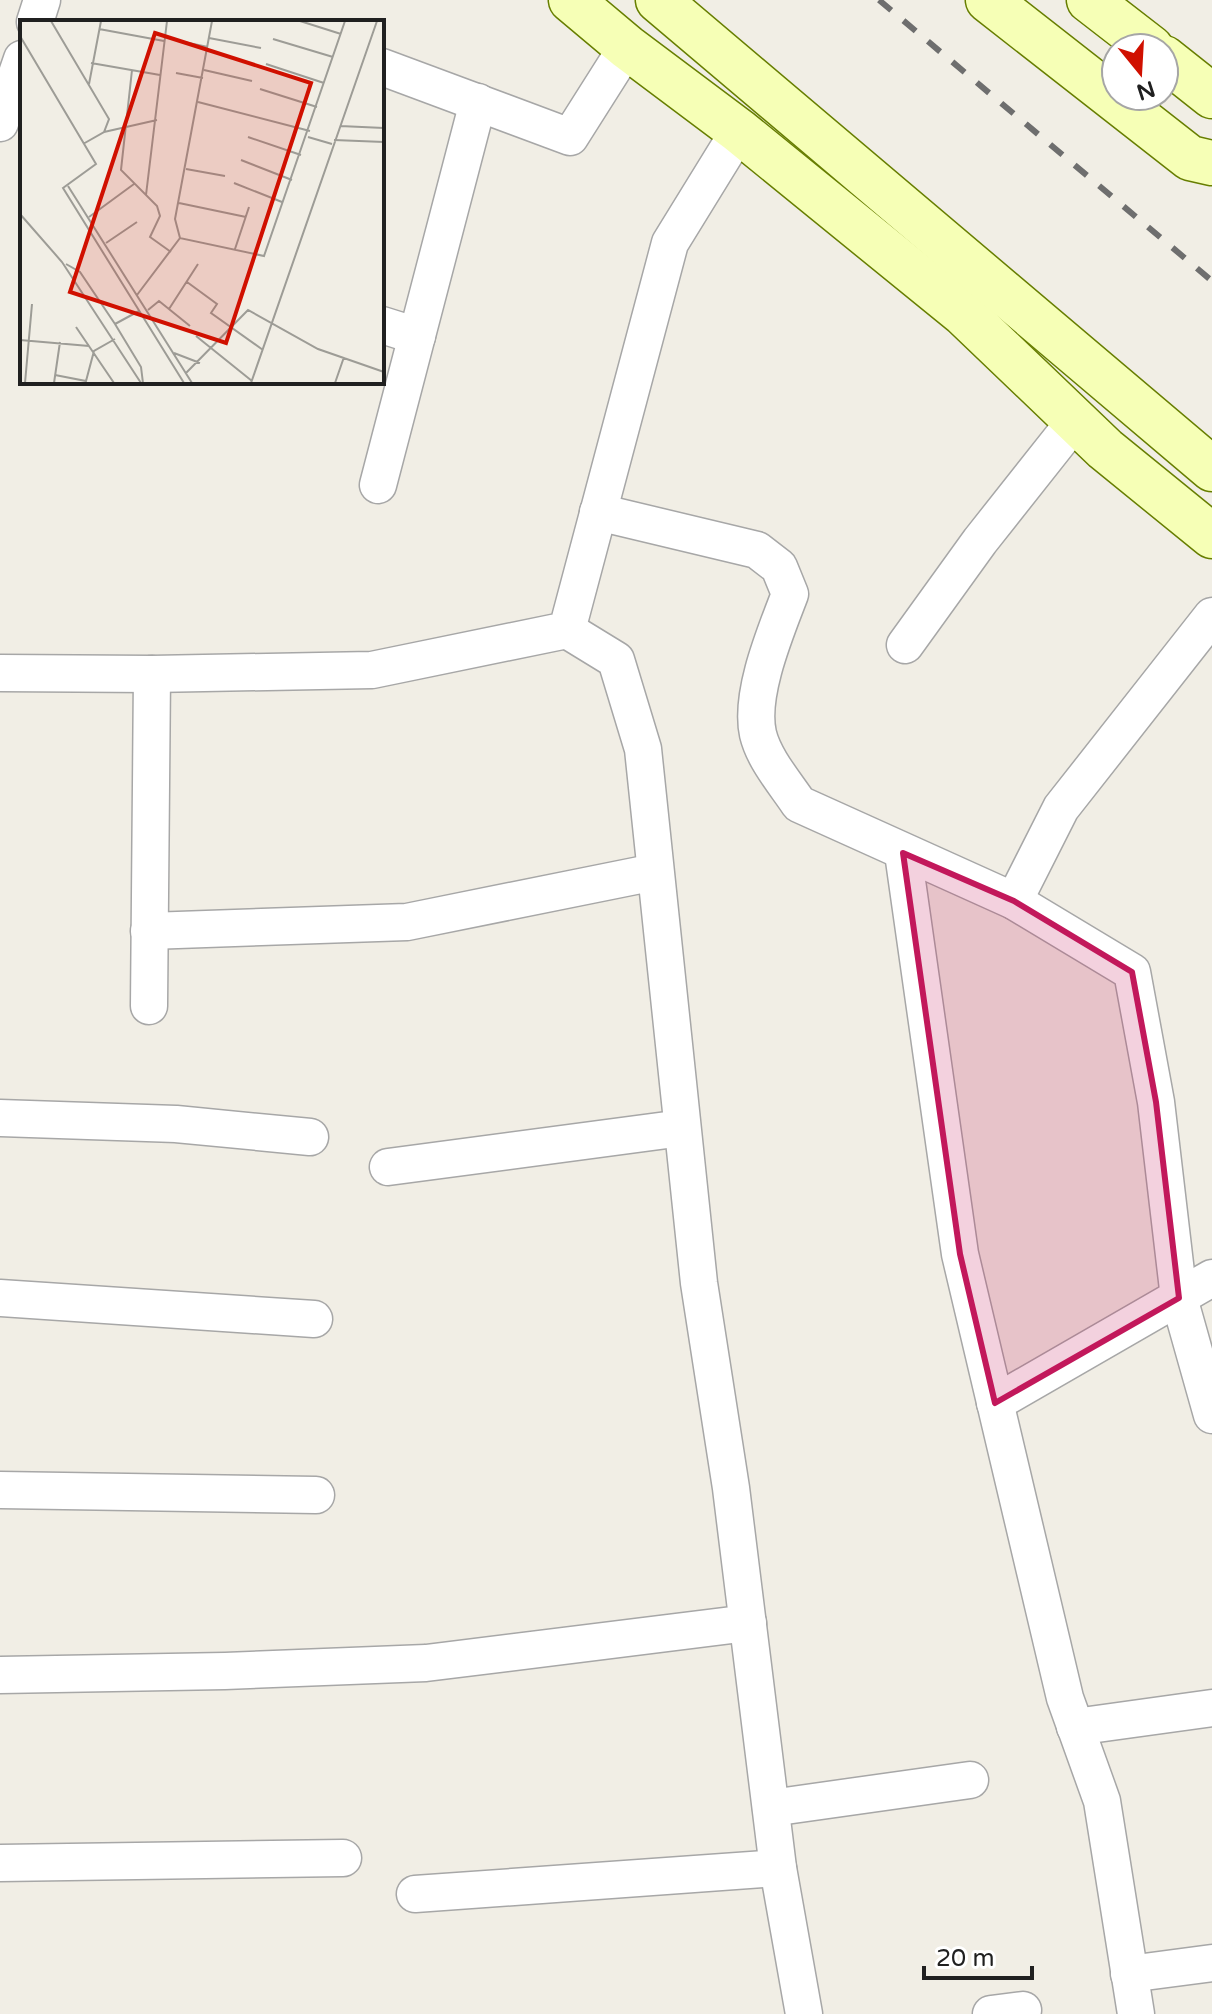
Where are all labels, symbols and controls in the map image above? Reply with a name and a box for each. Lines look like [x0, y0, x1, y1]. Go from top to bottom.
inset map [20, 20, 384, 384]
north arrow [1100, 32, 1180, 112]
text: N [1133, 75, 1158, 105]
scale bar [924, 1930, 1032, 1980]
text: 20 m [936, 1944, 994, 1973]

